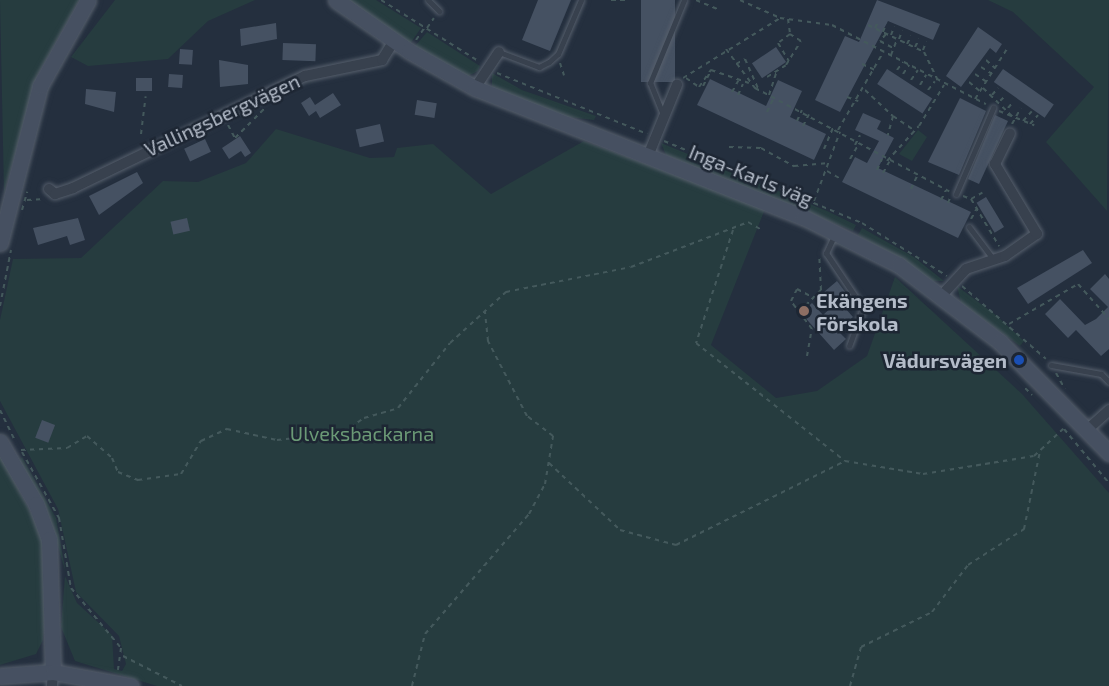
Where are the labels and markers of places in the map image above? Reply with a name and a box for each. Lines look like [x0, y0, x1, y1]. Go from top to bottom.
place label: Ekängens Förskola [816, 288, 908, 335]
marker: Ekängens Förskola [797, 304, 811, 318]
place label: Vädursvägen [883, 348, 1007, 372]
marker: Vädursvägen [1012, 353, 1026, 367]

